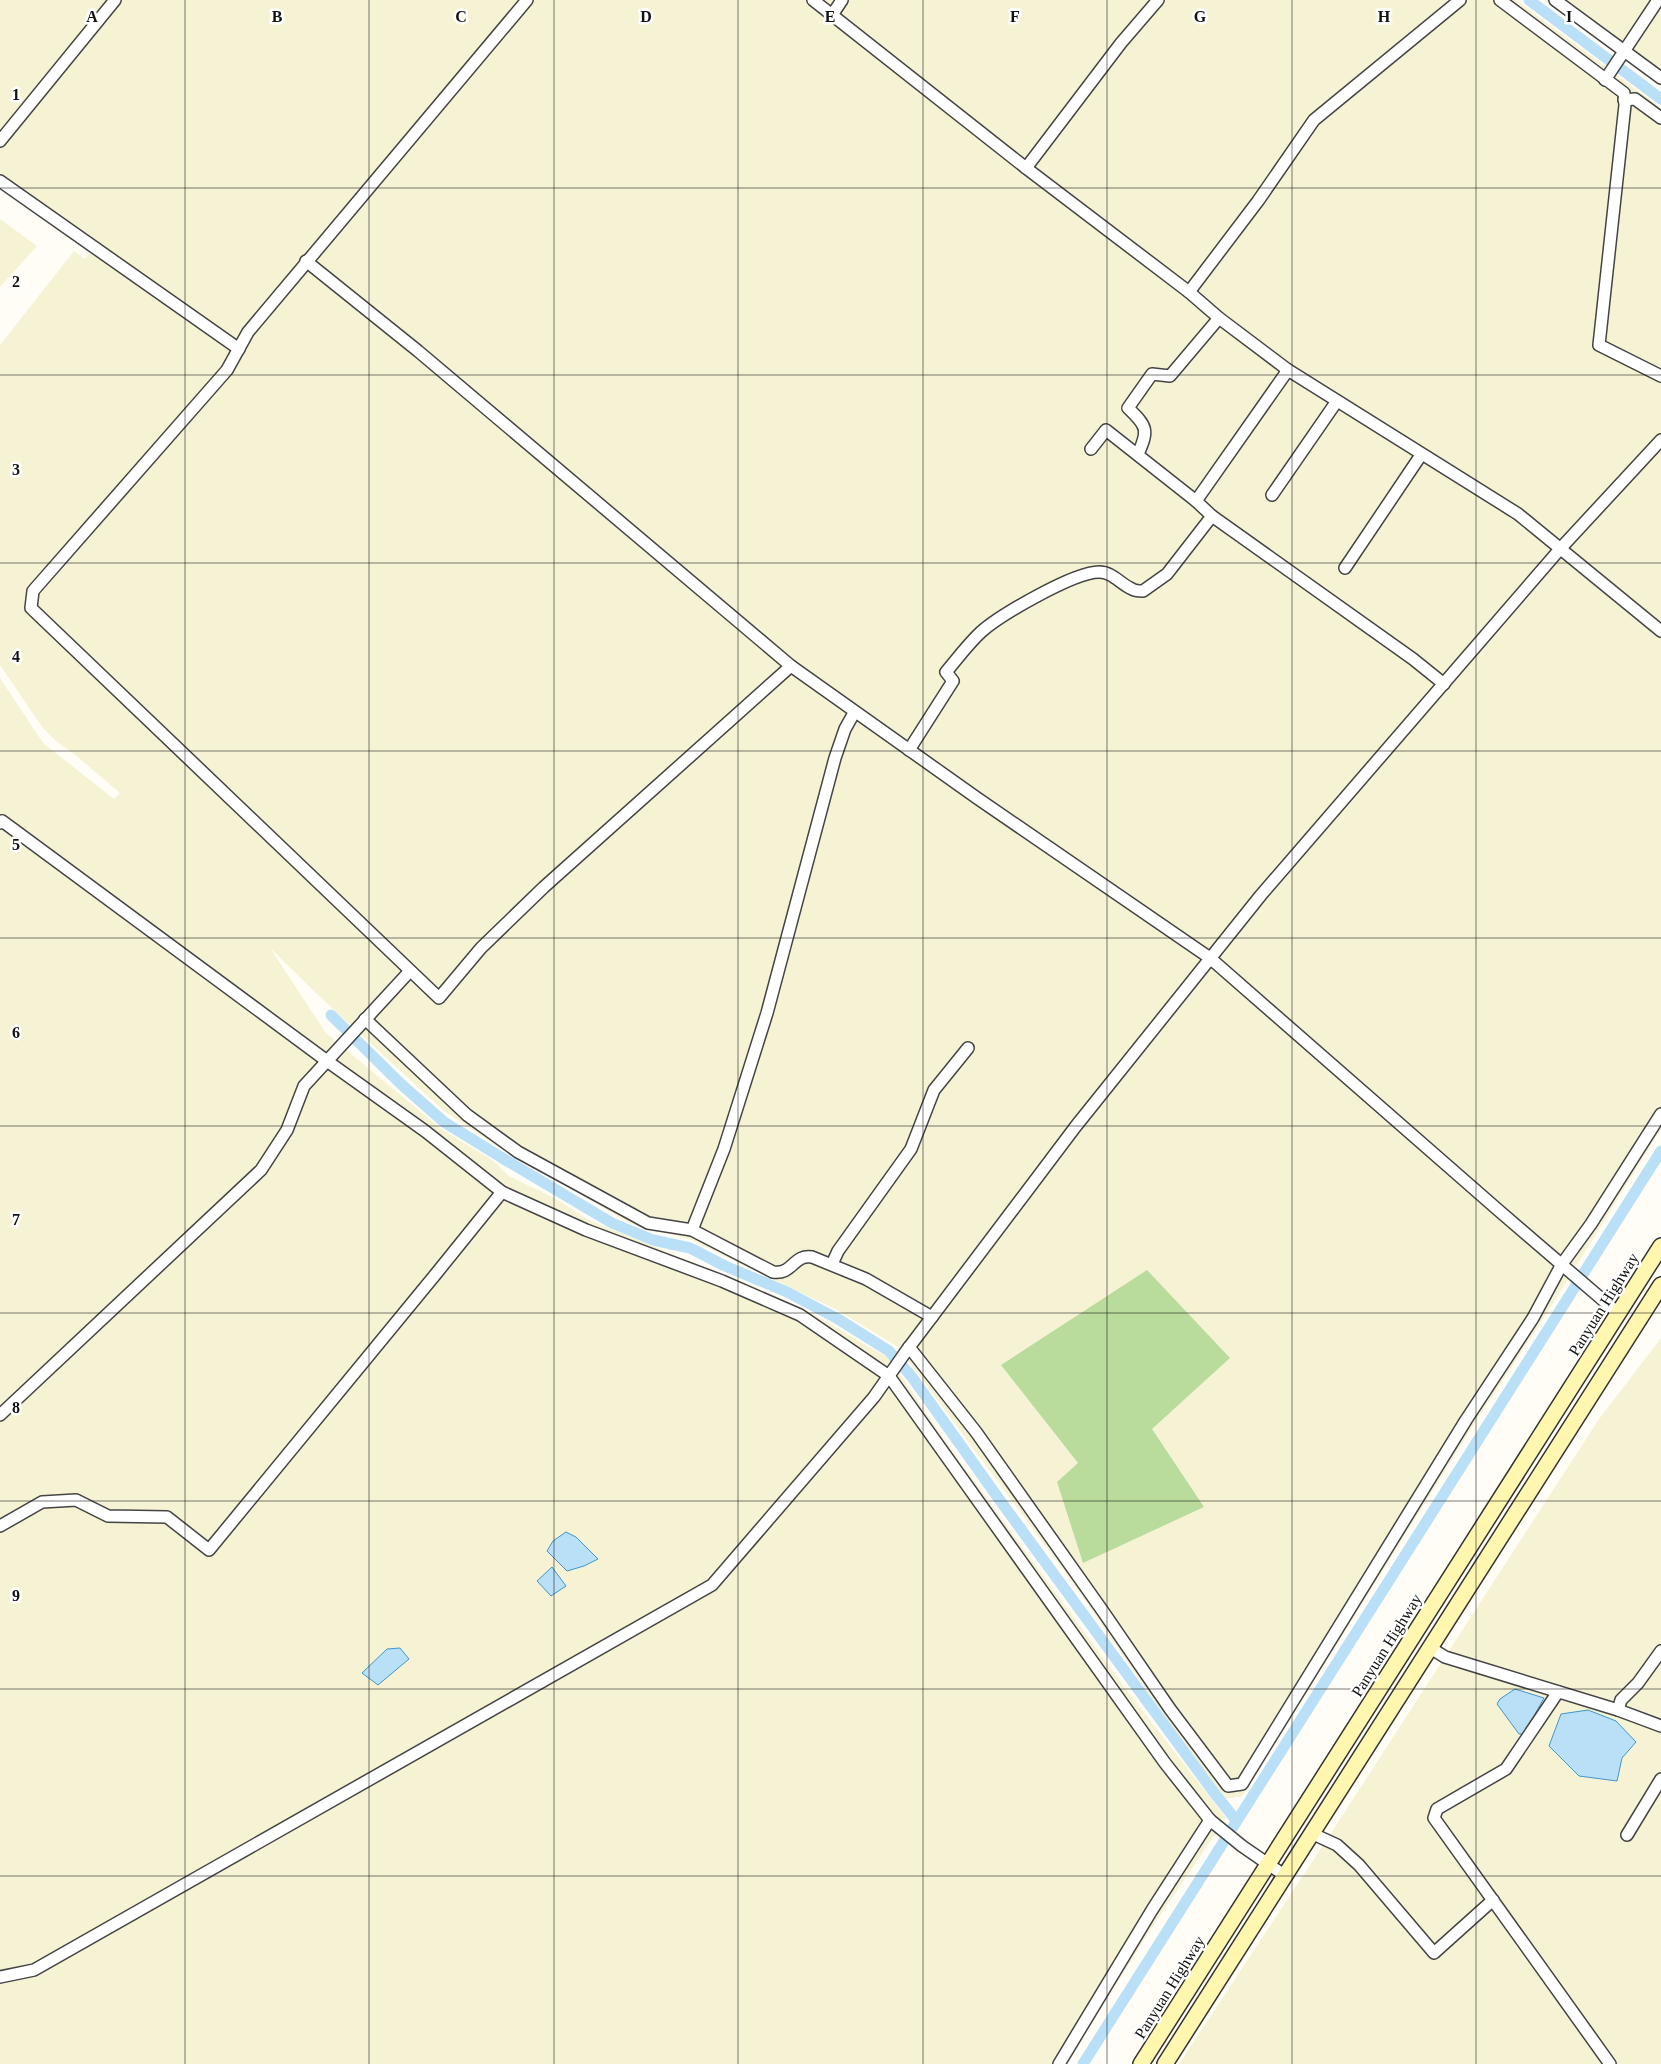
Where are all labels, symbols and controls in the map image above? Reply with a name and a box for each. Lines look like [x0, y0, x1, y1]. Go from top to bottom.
text: A [86, 8, 98, 25]
text: B [272, 8, 283, 25]
text: C [455, 8, 467, 25]
text: D [640, 8, 652, 25]
text: E [825, 8, 835, 25]
text: F [1010, 8, 1020, 25]
text: G [1194, 8, 1207, 25]
text: H [1378, 8, 1391, 25]
text: I [1566, 8, 1572, 25]
text: 1 [12, 86, 20, 103]
text: 2 [12, 273, 20, 290]
text: 3 [12, 461, 20, 478]
text: 4 [12, 648, 20, 665]
text: 5 [12, 836, 20, 853]
text: 6 [12, 1024, 20, 1041]
text: 7 [12, 1211, 20, 1228]
street label: Panyuan Highway [1565, 1250, 1643, 1359]
text: 8 [12, 1399, 20, 1416]
text: 9 [12, 1587, 20, 1604]
street label: Panyuan Highway [1348, 1591, 1426, 1700]
street label: Panyuan Highway [1131, 1933, 1209, 2042]

